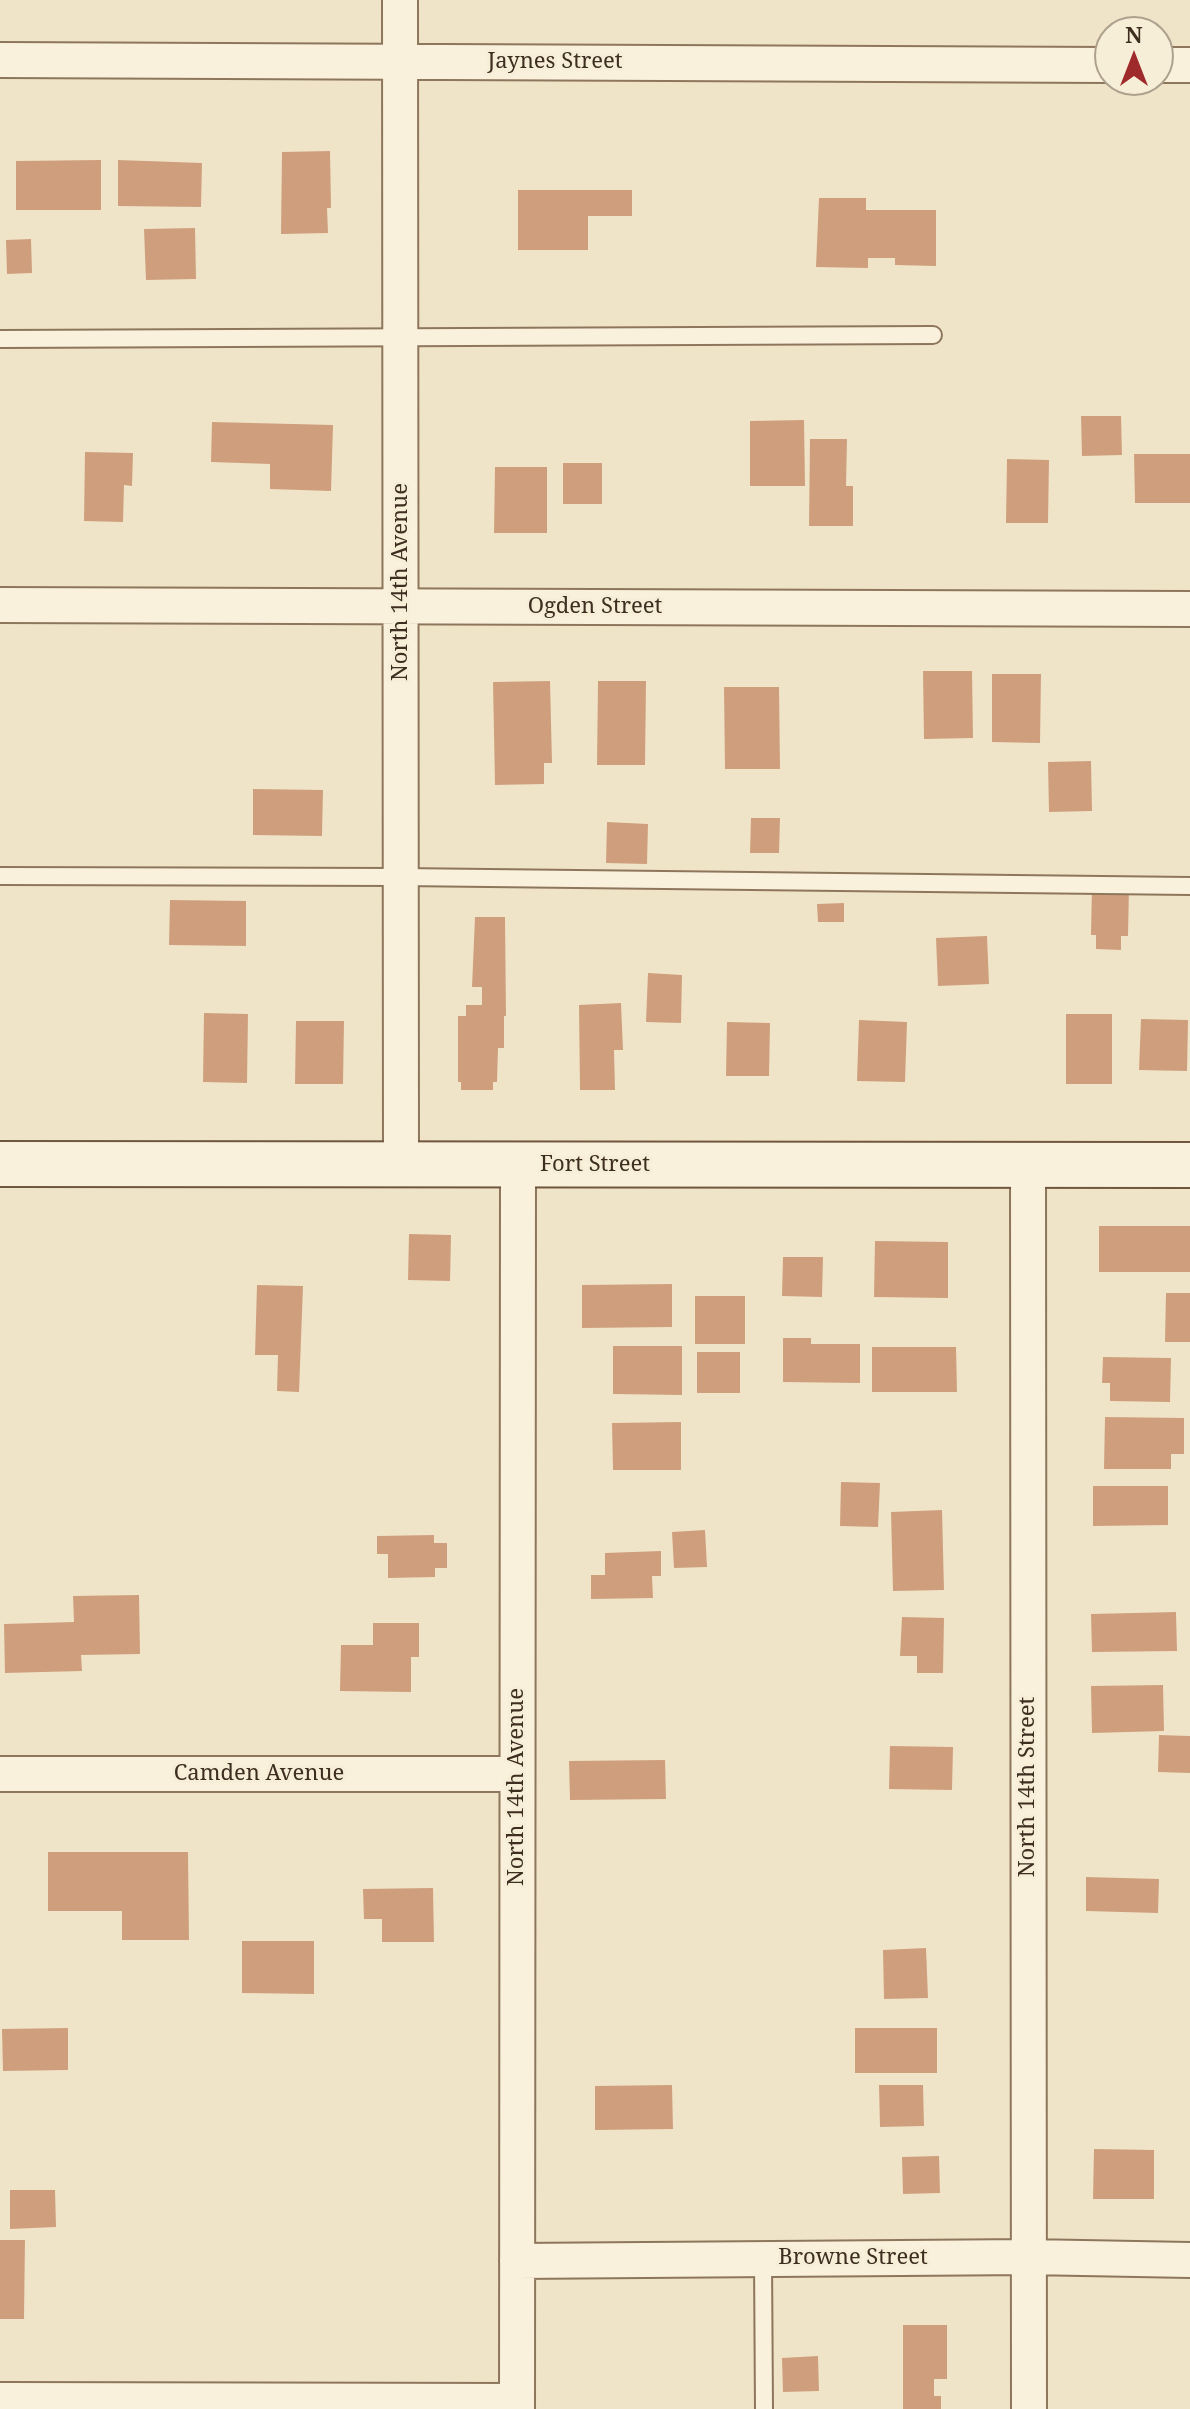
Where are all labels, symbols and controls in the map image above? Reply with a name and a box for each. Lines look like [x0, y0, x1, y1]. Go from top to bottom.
north arrow [1094, 16, 1174, 96]
text: N [1125, 19, 1143, 49]
street label: Jaynes Street [487, 49, 623, 75]
street label: North 14th Avenue [388, 483, 414, 681]
street label: Ogden Street [528, 594, 662, 620]
street label: Fort Street [540, 1152, 650, 1178]
street label: North 14th Avenue [504, 1688, 530, 1886]
street label: North 14th Street [1015, 1697, 1041, 1877]
street label: Camden Avenue [174, 1761, 344, 1787]
street label: Browne Street [778, 2245, 928, 2271]

